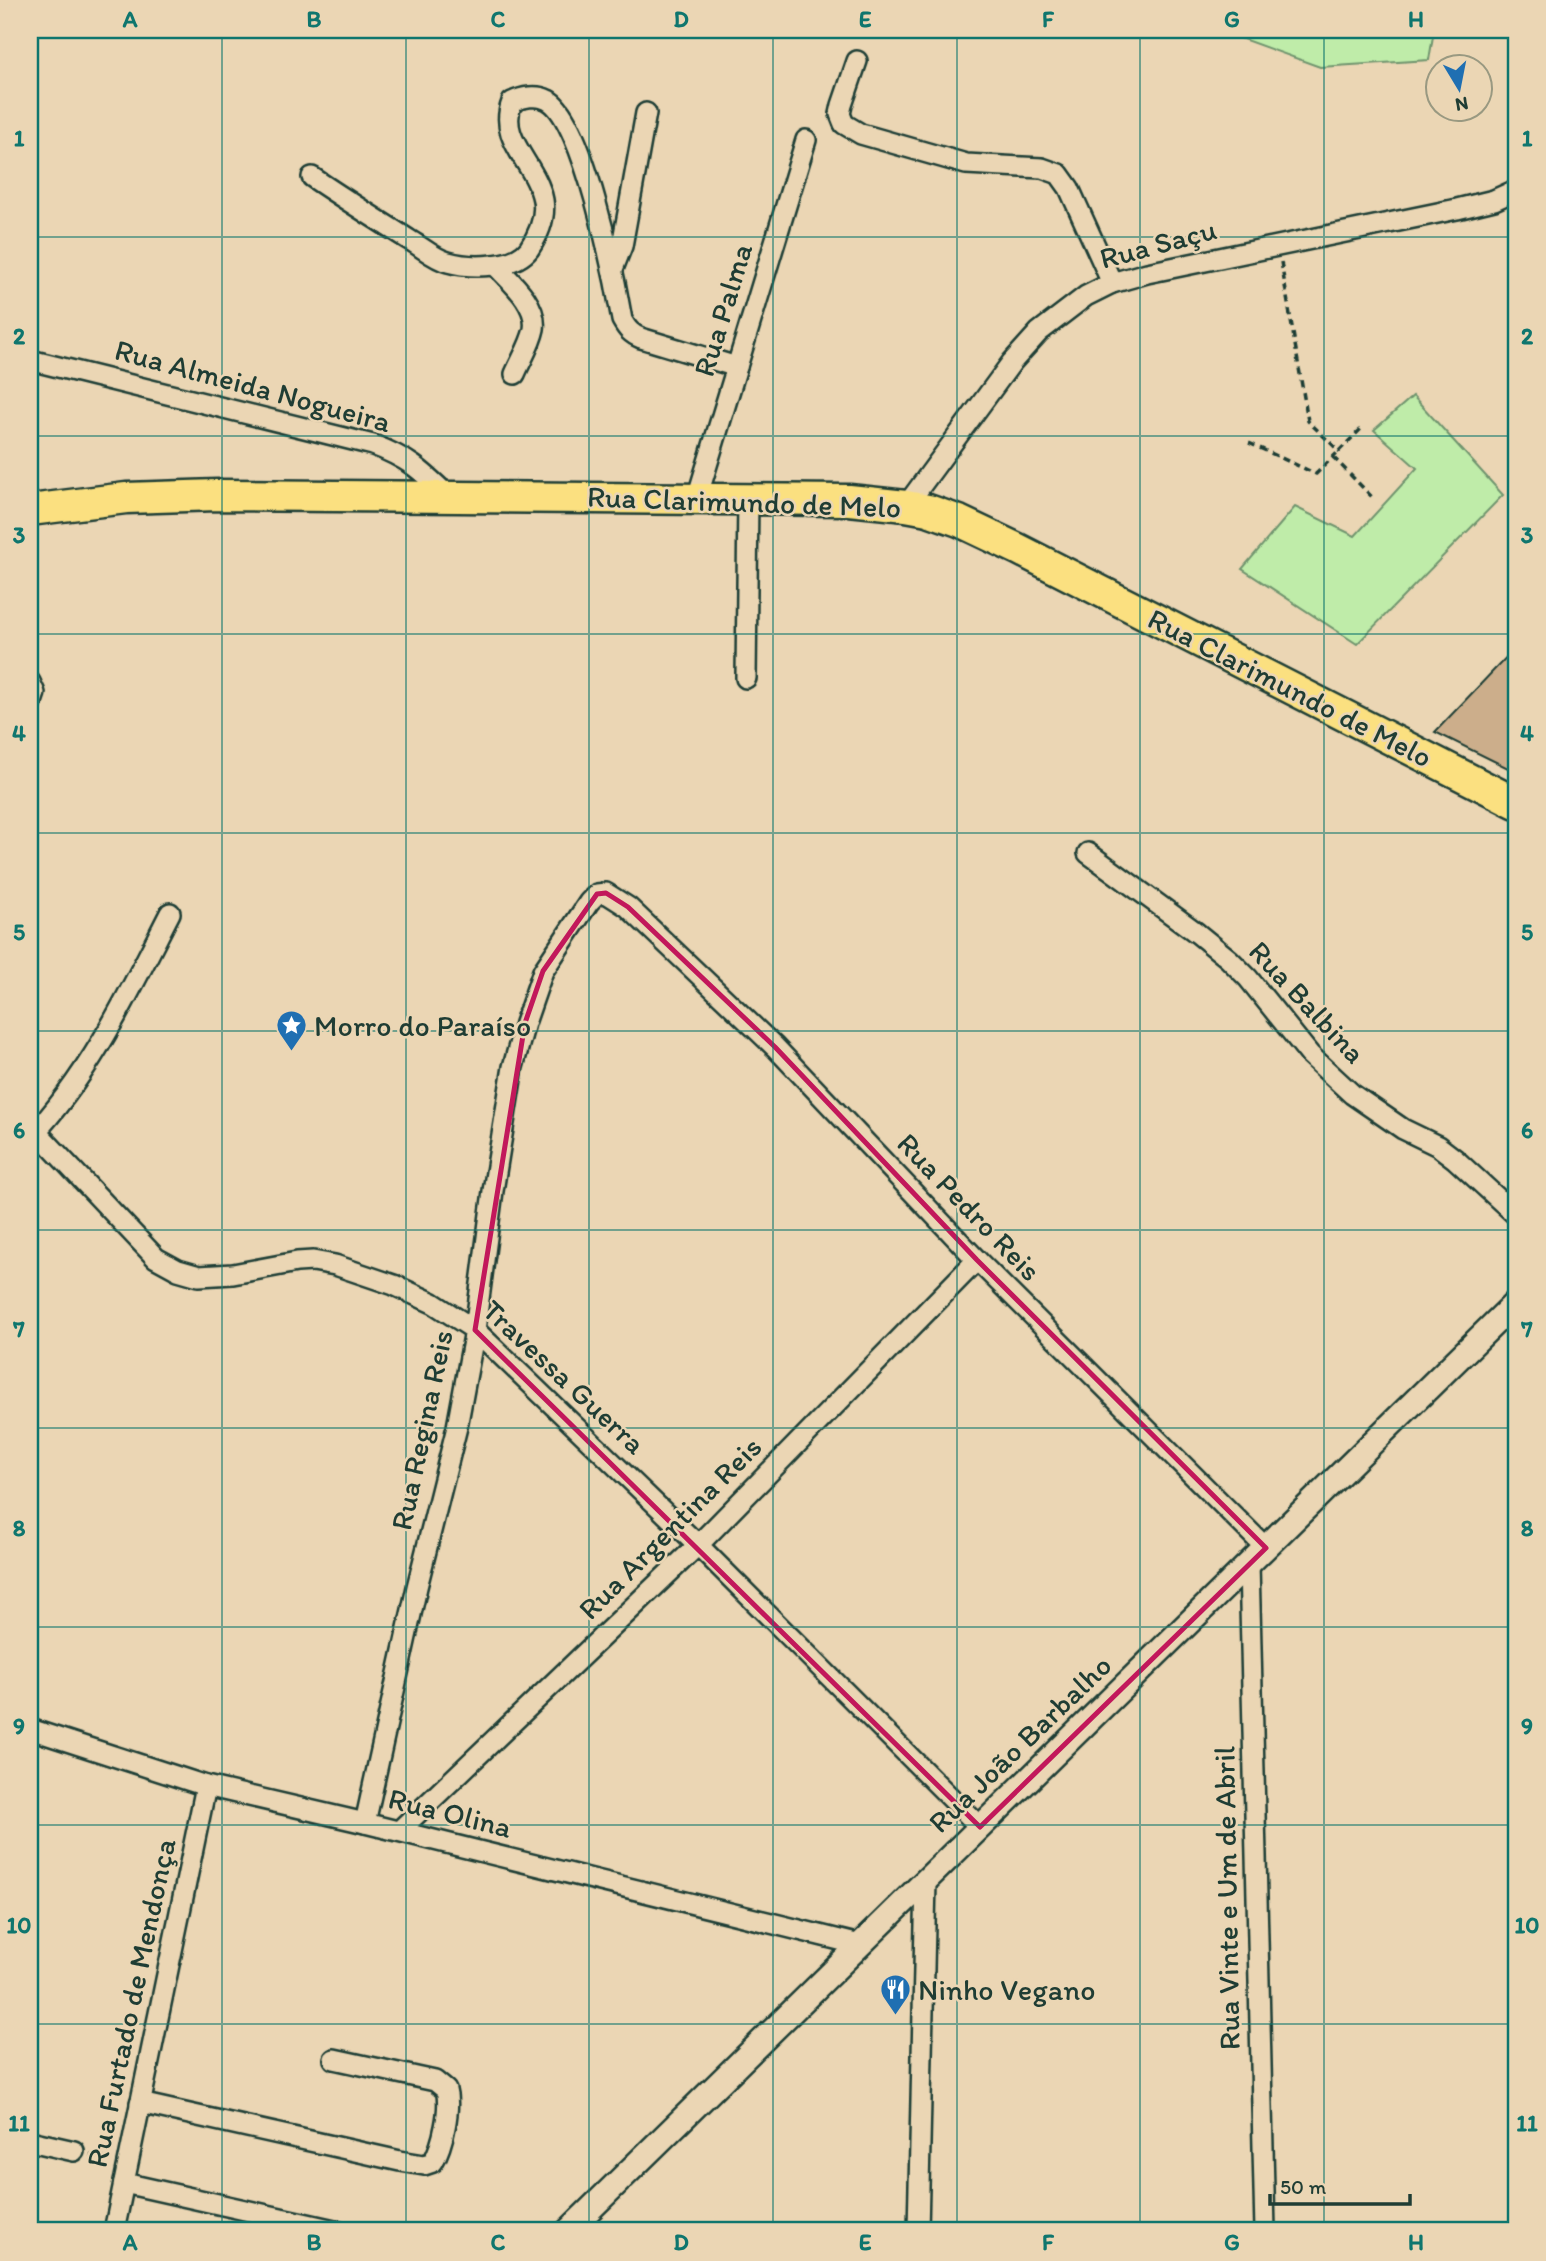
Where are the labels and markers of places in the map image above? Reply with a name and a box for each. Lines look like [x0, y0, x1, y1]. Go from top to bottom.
place label: Morro do Paraíso [314, 1007, 531, 1044]
place icon: Morro do Paraíso [274, 1009, 308, 1053]
place label: Ninho Vegano [918, 1971, 1096, 2008]
restaurant icon: Ninho Vegano [878, 1973, 912, 2017]

